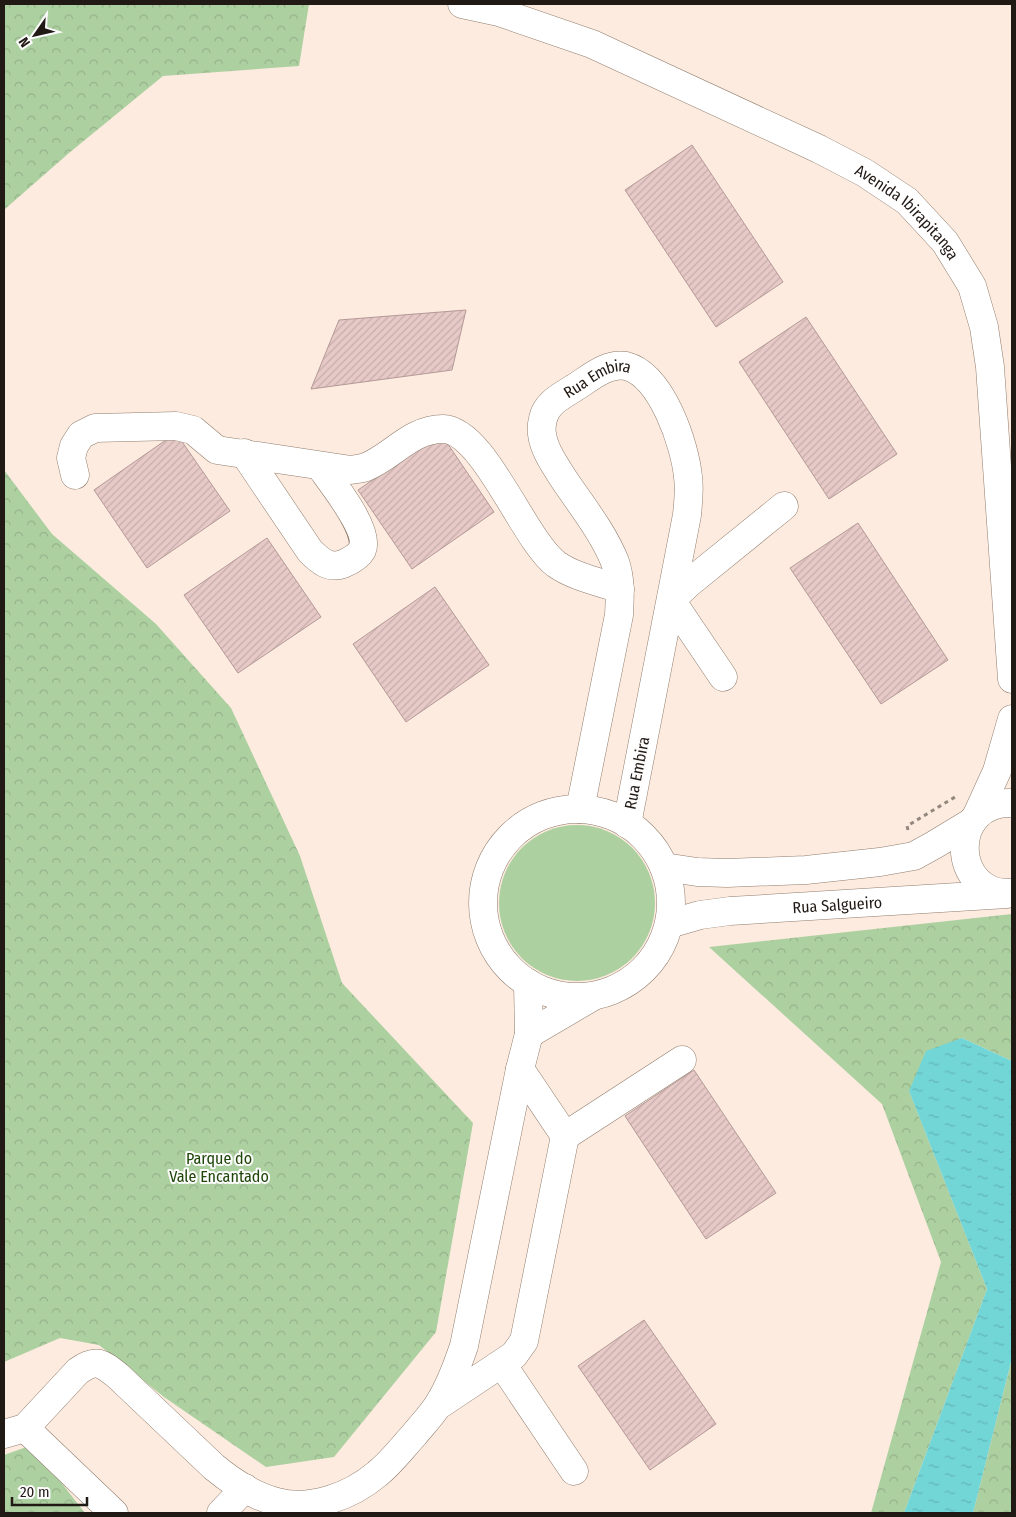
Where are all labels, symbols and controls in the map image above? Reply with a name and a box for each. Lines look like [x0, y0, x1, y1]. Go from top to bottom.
north arrow [10, 10, 60, 60]
text: N [15, 34, 34, 50]
street label: Avenida Ibirapitanga [852, 160, 963, 263]
street label: Rua Embira [560, 356, 634, 402]
street label: Rua Embira [621, 735, 653, 811]
street label: Rua Salgueiro [792, 892, 883, 917]
park label: Parque do Vale Encantado [169, 1149, 269, 1186]
scale bar [12, 1474, 88, 1506]
text: 20 m [20, 1483, 50, 1501]

